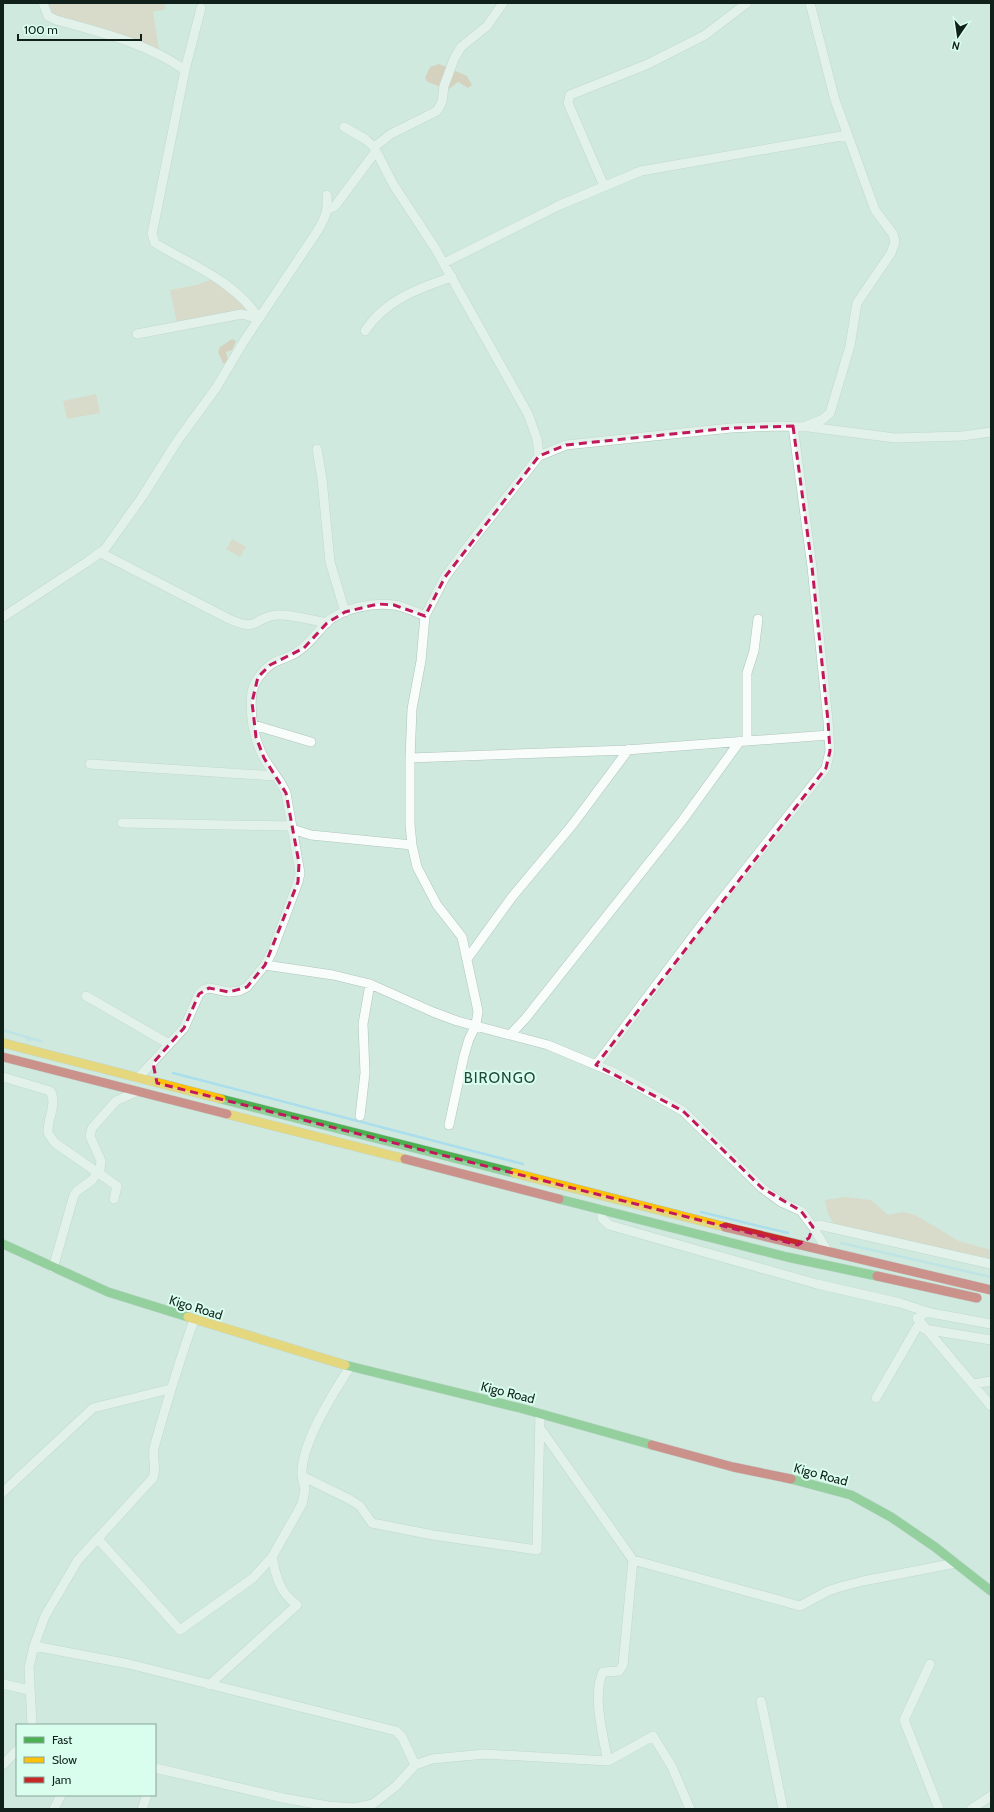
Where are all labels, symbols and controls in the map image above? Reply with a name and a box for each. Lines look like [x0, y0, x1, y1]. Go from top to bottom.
scale bar [18, 16, 141, 42]
north arrow [938, 16, 978, 56]
text: 100 m [24, 22, 58, 37]
text: N [950, 38, 961, 53]
district label: BIRONGO [464, 1069, 536, 1087]
street label: Kigo Road [167, 1291, 225, 1323]
street label: Kigo Road [479, 1378, 537, 1406]
street label: Kigo Road [792, 1459, 850, 1489]
legend [16, 1724, 156, 1796]
text: Fast [52, 1732, 72, 1747]
text: Slow [52, 1752, 77, 1767]
text: Jam [51, 1772, 71, 1787]

